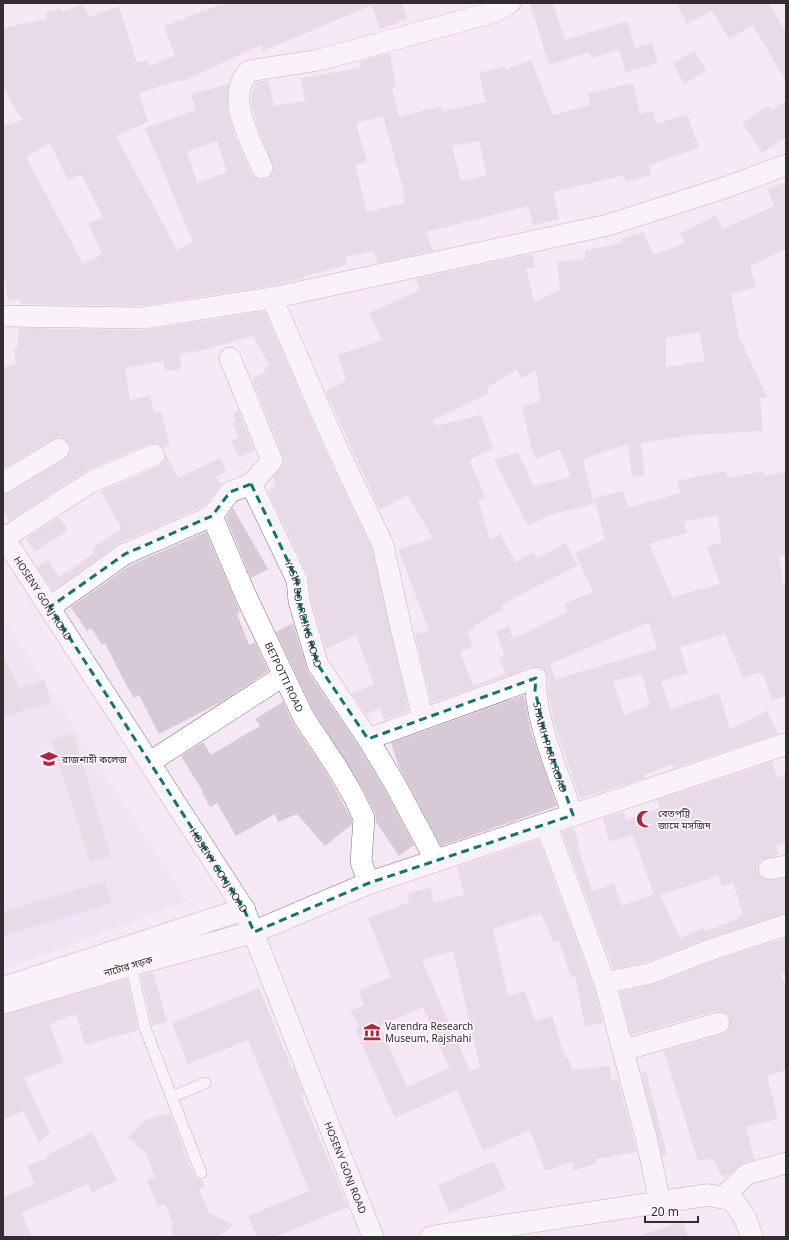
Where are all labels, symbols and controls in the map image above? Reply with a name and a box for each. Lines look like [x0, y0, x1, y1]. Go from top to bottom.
street label: HOSENY GONJ ROAD [10, 554, 74, 644]
street label: YASIR BOARDING ROAD [280, 558, 323, 669]
street label: BETPOTTI ROAD [261, 640, 305, 715]
street label: SHAIKH PARA ROAD [529, 701, 569, 795]
school or university icon: রাজশাহী কলেজ [39, 749, 59, 769]
place label: রাজশাহী কলেজ [61, 754, 127, 767]
place label: বেতপট্টি জামে মসজিদ [657, 808, 711, 833]
mosque icon: বেতপট্টি জামে মসজিদ [635, 809, 655, 829]
street label: HOSENY GONJ ROAD [186, 827, 250, 916]
street label: নাটোর সড়ক [101, 954, 155, 981]
place label: Varendra Research Museum, Rajshahi [385, 1021, 473, 1046]
museum icon: Varendra Research Museum, Rajshahi [362, 1022, 382, 1042]
street label: HOSENY GONJ ROAD [320, 1120, 368, 1216]
scale bar [645, 1198, 698, 1224]
text: 20 m [651, 1205, 679, 1221]

